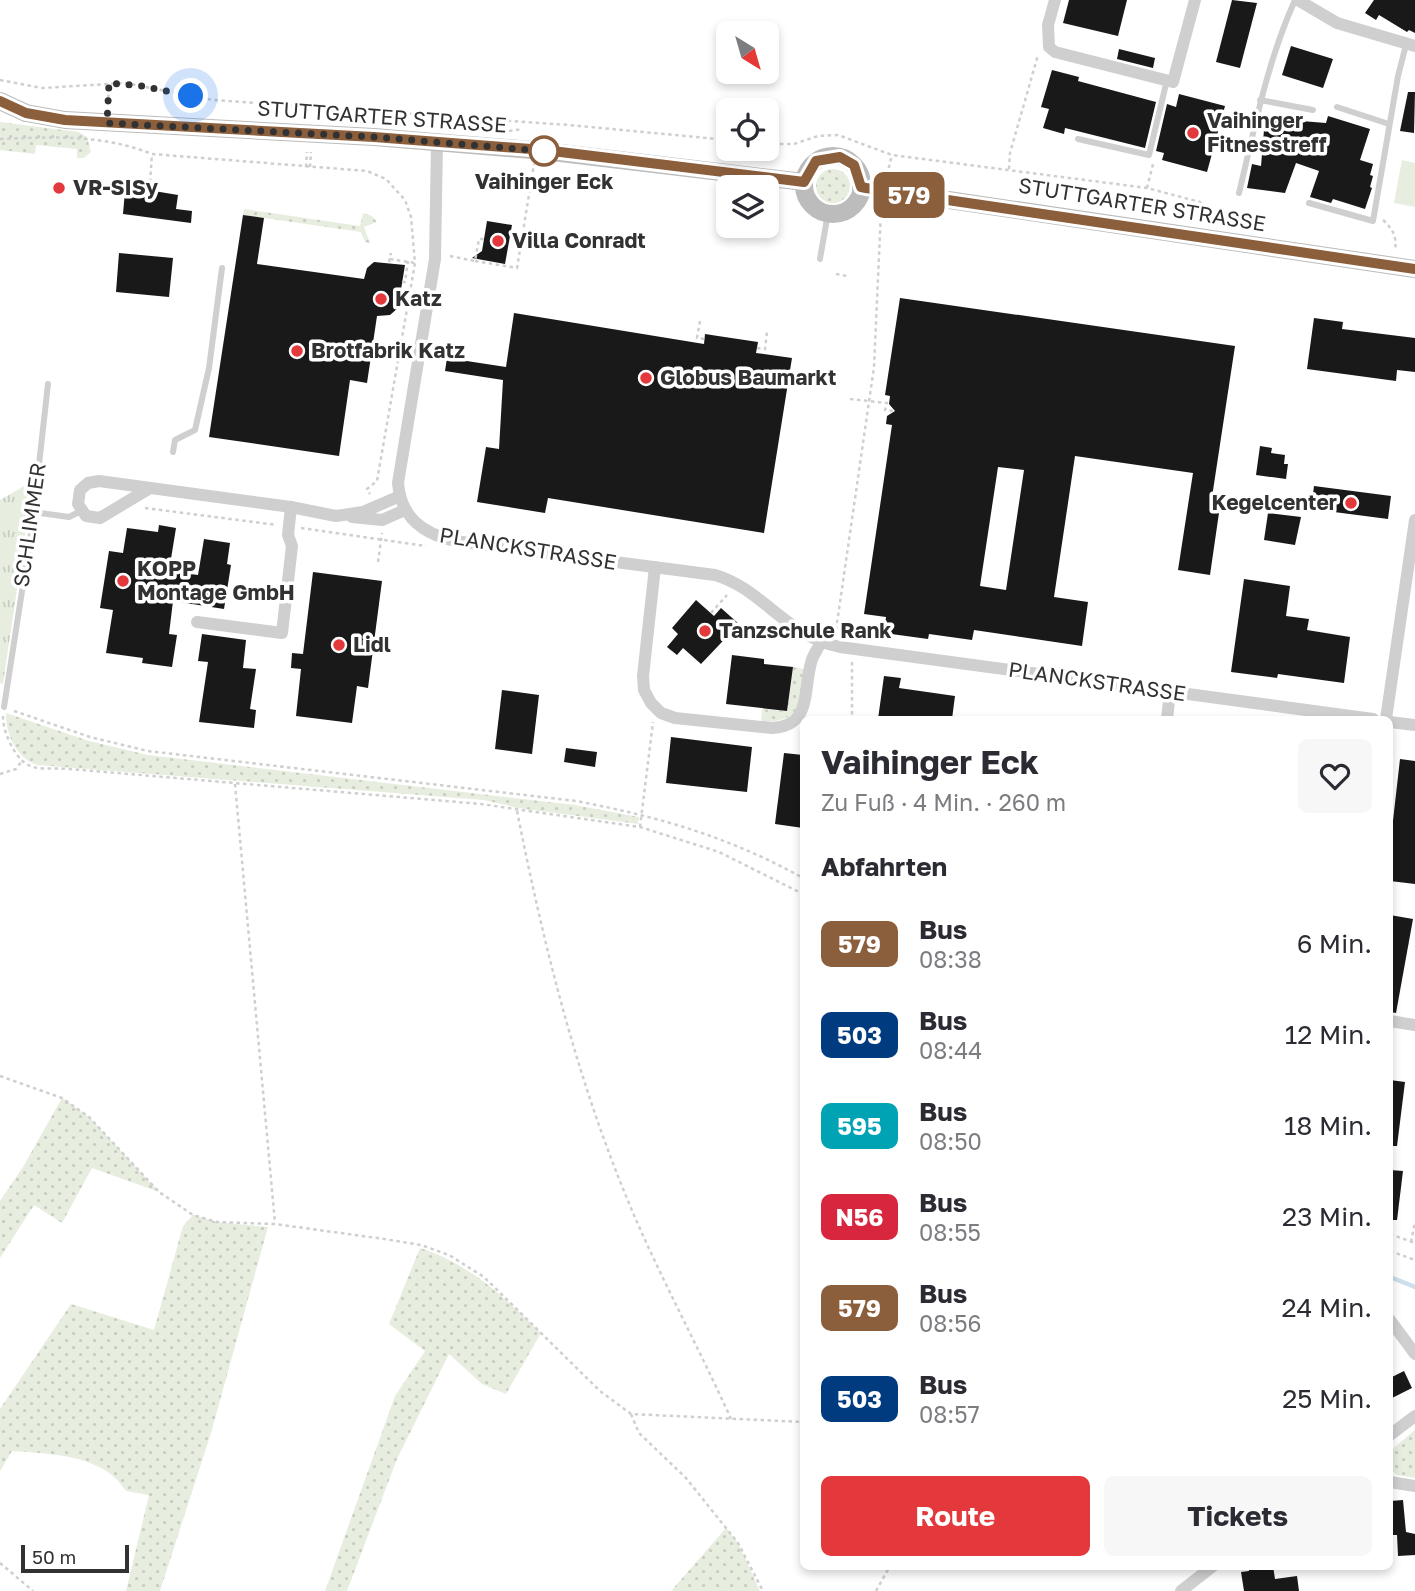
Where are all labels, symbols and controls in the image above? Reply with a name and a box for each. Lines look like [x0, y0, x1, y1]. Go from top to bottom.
north arrow [716, 21, 779, 84]
map controls [716, 21, 779, 238]
your location [173, 78, 208, 113]
street label: STUTTGARTER STRASSE [256, 94, 508, 138]
button: locate [716, 98, 779, 161]
place label: Vaihinger Fitnesstreff [1207, 107, 1327, 157]
marker: Vaihinger Fitnesstreff [1185, 125, 1201, 141]
marker: Vaihinger Eck [529, 136, 559, 166]
place label: Vaihinger Eck [475, 168, 613, 194]
line badge: 579 [869, 172, 949, 218]
street label: STUTTGARTER STRASSE [1017, 172, 1268, 236]
place label: VR-SISy [73, 174, 159, 200]
button: layers [716, 175, 779, 238]
marker: VR-SISy [51, 180, 67, 196]
text: 579 [888, 180, 930, 209]
place label: Villa Conradt [512, 227, 646, 253]
marker: Villa Conradt [490, 233, 506, 249]
place label: Katz [395, 285, 442, 311]
marker: Katz [373, 291, 389, 307]
place label: Brotfabrik Katz [311, 337, 465, 363]
marker: Brotfabrik Katz [289, 343, 305, 359]
place label: Globus Baumarkt [660, 364, 837, 390]
marker: Globus Baumarkt [638, 370, 654, 386]
street label: SCHLIMMER [7, 461, 51, 589]
place label: Kegelcenter [1211, 489, 1337, 515]
marker: Kegelcenter [1343, 495, 1359, 511]
street label: PLANCKSTRASSE [438, 521, 619, 575]
place label: KOPP Montage GmbH [137, 555, 295, 605]
marker: KOPP Montage GmbH [115, 573, 131, 589]
place label: Tanzschule Rank [719, 617, 892, 643]
marker: Tanzschule Rank [697, 623, 713, 639]
place label: Lidl [353, 631, 391, 657]
marker: Lidl [331, 637, 347, 653]
street label: PLANCKSTRASSE [1007, 656, 1187, 706]
button: heart [1298, 739, 1372, 813]
text: Vaihinger Eck [821, 742, 1039, 781]
text: Zu Fuß · 4 Min. · 260 m [821, 788, 1066, 816]
text: Abfahrten [821, 851, 947, 882]
text: Bus [919, 914, 967, 945]
text: 6 Min. [1297, 928, 1372, 959]
text: 579 [838, 929, 881, 958]
text: 08:38 [919, 945, 982, 973]
text: Bus [919, 1005, 967, 1036]
text: 12 Min. [1285, 1019, 1372, 1050]
text: 503 [837, 1020, 882, 1049]
text: 08:44 [919, 1036, 982, 1064]
text: Bus [919, 1096, 967, 1127]
text: 18 Min. [1284, 1110, 1372, 1141]
text: 595 [837, 1111, 882, 1140]
text: 08:50 [919, 1127, 982, 1155]
text: Bus [919, 1187, 967, 1218]
text: 23 Min. [1282, 1201, 1372, 1232]
text: N56 [835, 1202, 884, 1231]
text: 08:55 [919, 1218, 981, 1246]
text: Bus [919, 1278, 967, 1309]
text: 24 Min. [1281, 1292, 1372, 1323]
text: 579 [838, 1293, 881, 1322]
text: 08:56 [919, 1309, 981, 1337]
text: Bus [919, 1369, 967, 1400]
text: 25 Min. [1282, 1383, 1372, 1414]
text: 503 [837, 1384, 882, 1413]
text: 08:57 [919, 1400, 980, 1428]
button: Route [821, 1476, 1090, 1556]
button: Tickets [1104, 1476, 1372, 1556]
scale bar [21, 1542, 130, 1574]
text: 50 m [32, 1545, 76, 1568]

